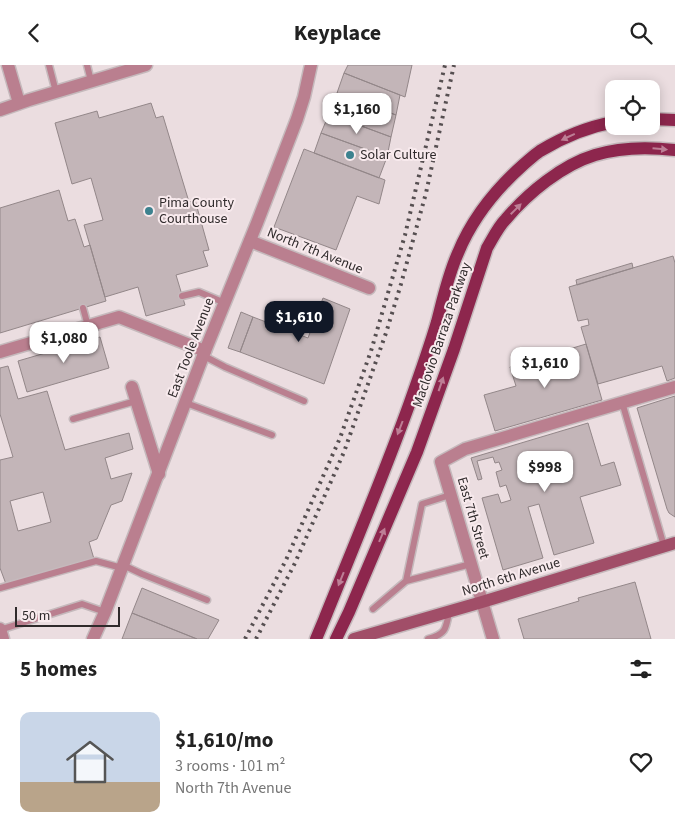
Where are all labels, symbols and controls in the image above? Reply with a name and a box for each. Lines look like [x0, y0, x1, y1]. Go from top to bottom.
text: Keyplace [294, 17, 381, 49]
icon: back [20, 19, 48, 47]
icon: search [627, 19, 655, 47]
map controls [605, 80, 660, 135]
button: locate [605, 80, 660, 135]
pin: $1,160 [316, 93, 398, 135]
text: $1,160 [333, 98, 381, 120]
one-way arrow [561, 133, 575, 141]
place label: Solar Culture [360, 145, 436, 165]
one-way arrow [652, 145, 668, 153]
marker: Solar Culture [344, 149, 356, 161]
place label: Pima County Courthouse [159, 193, 234, 229]
one-way arrow [510, 203, 522, 215]
marker: Pima County Courthouse [143, 205, 155, 217]
street label: North 7th Avenue [264, 223, 366, 279]
street label: Maclovio Barraza Parkway [408, 259, 476, 410]
street label: East Toole Avenue [163, 295, 219, 401]
pin: $1,610 [258, 301, 340, 343]
text: $1,610 [275, 306, 323, 328]
pin: $1,080 [23, 321, 105, 364]
text: $1,080 [40, 327, 88, 349]
pin: $1,610 [504, 347, 586, 389]
text: $1,610 [521, 352, 569, 374]
one-way arrow [437, 376, 445, 391]
one-way arrow [396, 421, 404, 435]
pin: $998 [515, 451, 575, 493]
text: $998 [528, 456, 562, 478]
street label: East 7th Street [452, 475, 494, 562]
one-way arrow [378, 528, 386, 542]
street label: North 6th Avenue [459, 553, 563, 601]
one-way arrow [337, 572, 345, 587]
scale bar [15, 604, 120, 627]
text: 50 m [22, 606, 50, 626]
text: 5 homes [20, 654, 97, 684]
icon: filters [627, 655, 655, 683]
text: $1,610/mo [175, 725, 274, 755]
icon: home [60, 732, 120, 792]
icon: heart [627, 748, 655, 776]
text: 3 rooms · 101 m² [175, 755, 285, 777]
text: North 7th Avenue [175, 777, 291, 799]

